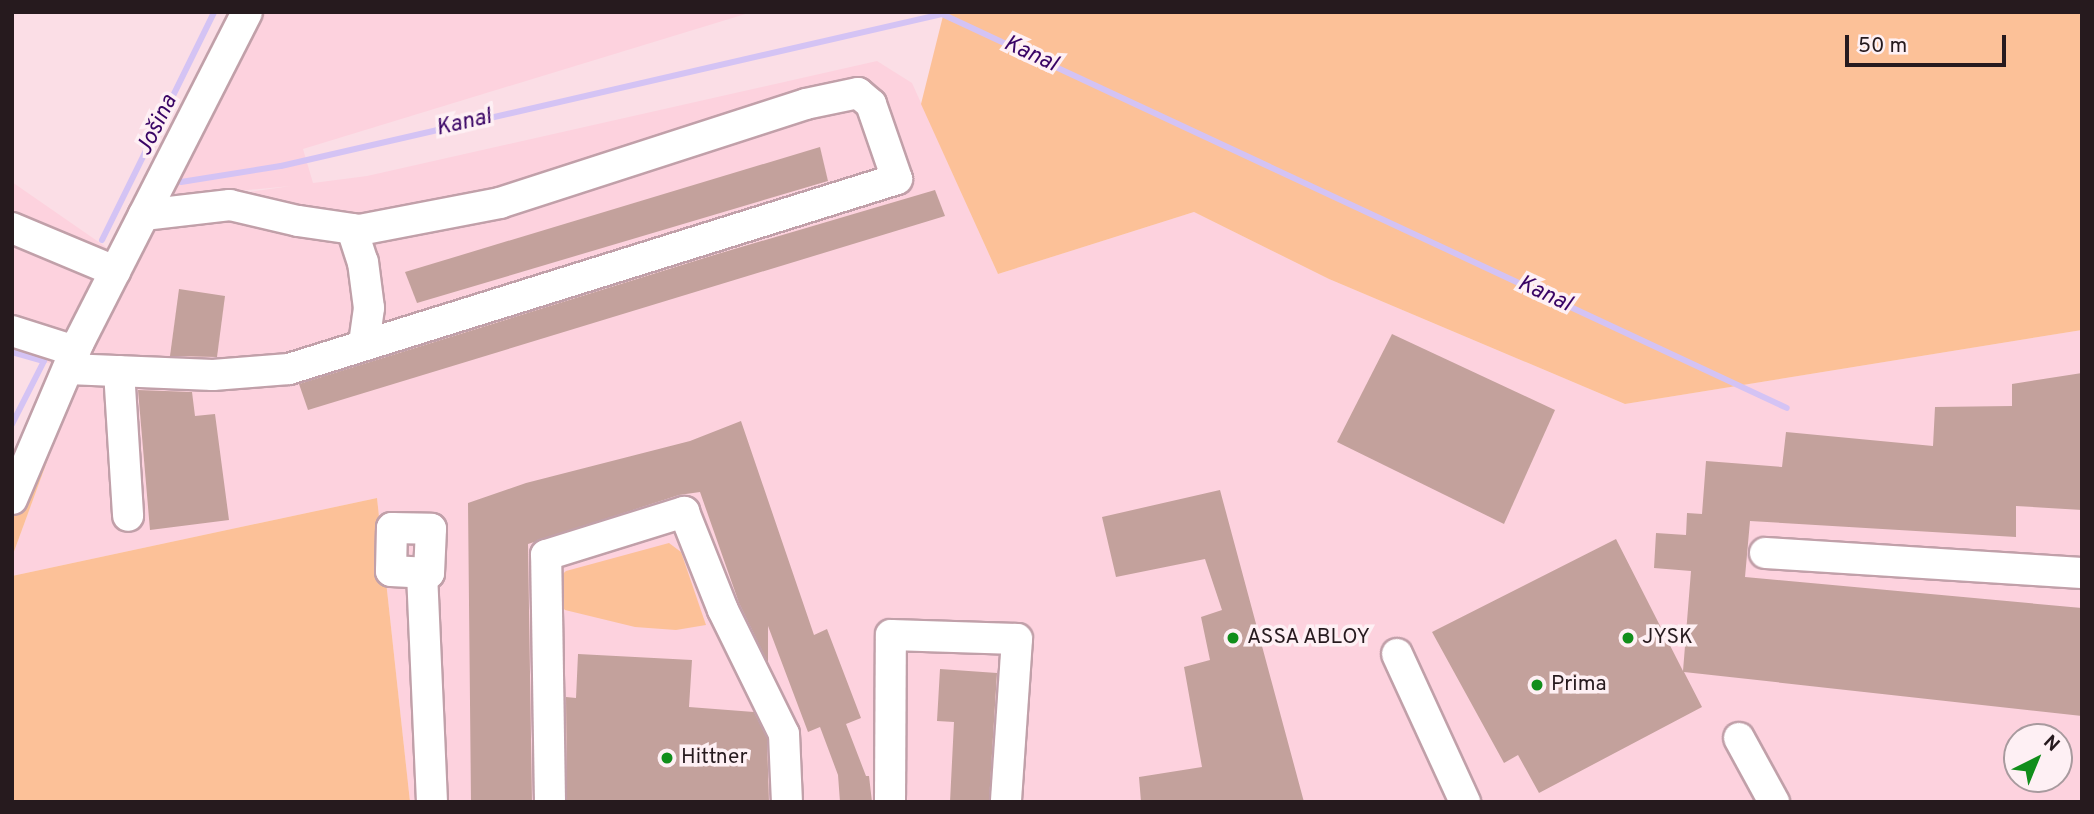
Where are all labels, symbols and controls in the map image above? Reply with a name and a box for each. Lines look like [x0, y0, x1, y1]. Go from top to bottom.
scale bar [1849, 21, 2010, 65]
water label: Kanal [999, 31, 1061, 79]
text: 50 m [1858, 33, 1907, 60]
water label: Jošina [131, 91, 185, 161]
water label: Kanal [434, 104, 494, 144]
water label: Kanal [1513, 271, 1575, 319]
place label: ASSA ABLOY [1247, 625, 1372, 651]
place label: JYSK [1642, 625, 1693, 651]
marker: ASSA ABLOY [1225, 630, 1241, 646]
marker: JYSK [1620, 630, 1636, 646]
place label: Prima [1551, 672, 1607, 698]
marker: Prima [1529, 677, 1545, 693]
north arrow [2003, 723, 2073, 793]
text: N [2038, 731, 2064, 758]
place label: Hittner [681, 745, 748, 771]
marker: Hittner [659, 750, 675, 766]

